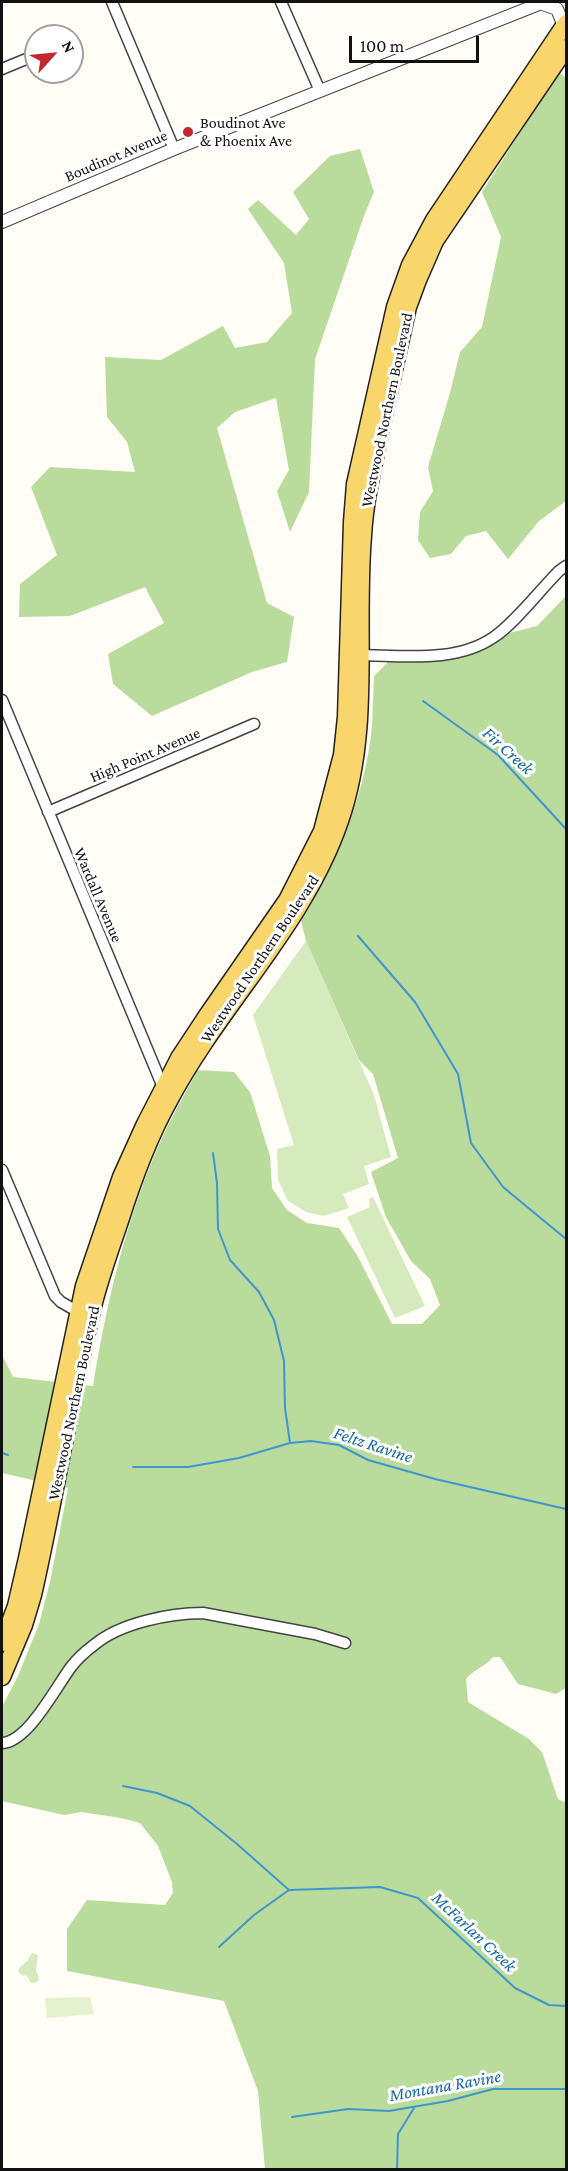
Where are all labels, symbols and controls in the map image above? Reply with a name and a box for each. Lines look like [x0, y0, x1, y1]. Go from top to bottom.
north arrow [24, 24, 84, 84]
scale bar [352, 24, 482, 62]
text: 100 m [360, 36, 404, 56]
text: N [59, 38, 79, 55]
place label: Boudinot Ave & Phoenix Ave [200, 113, 292, 151]
marker: Boudinot Ave & Phoenix Ave [181, 125, 195, 139]
street label: Boudinot Avenue [62, 126, 170, 186]
street label: Westwood Northern Boulevard [357, 311, 417, 509]
water label: Fir Creek [478, 722, 538, 780]
street label: High Point Avenue [87, 723, 203, 787]
street label: Wardall Avenue [69, 845, 127, 945]
street label: Westwood Northern Boulevard [197, 871, 323, 1047]
street label: Westwood Northern Boulevard [44, 1304, 104, 1502]
water label: Feltz Ravine [331, 1422, 415, 1468]
water label: McFarlan Creek [427, 1887, 521, 1977]
water label: Montana Ravine [387, 2066, 503, 2106]

